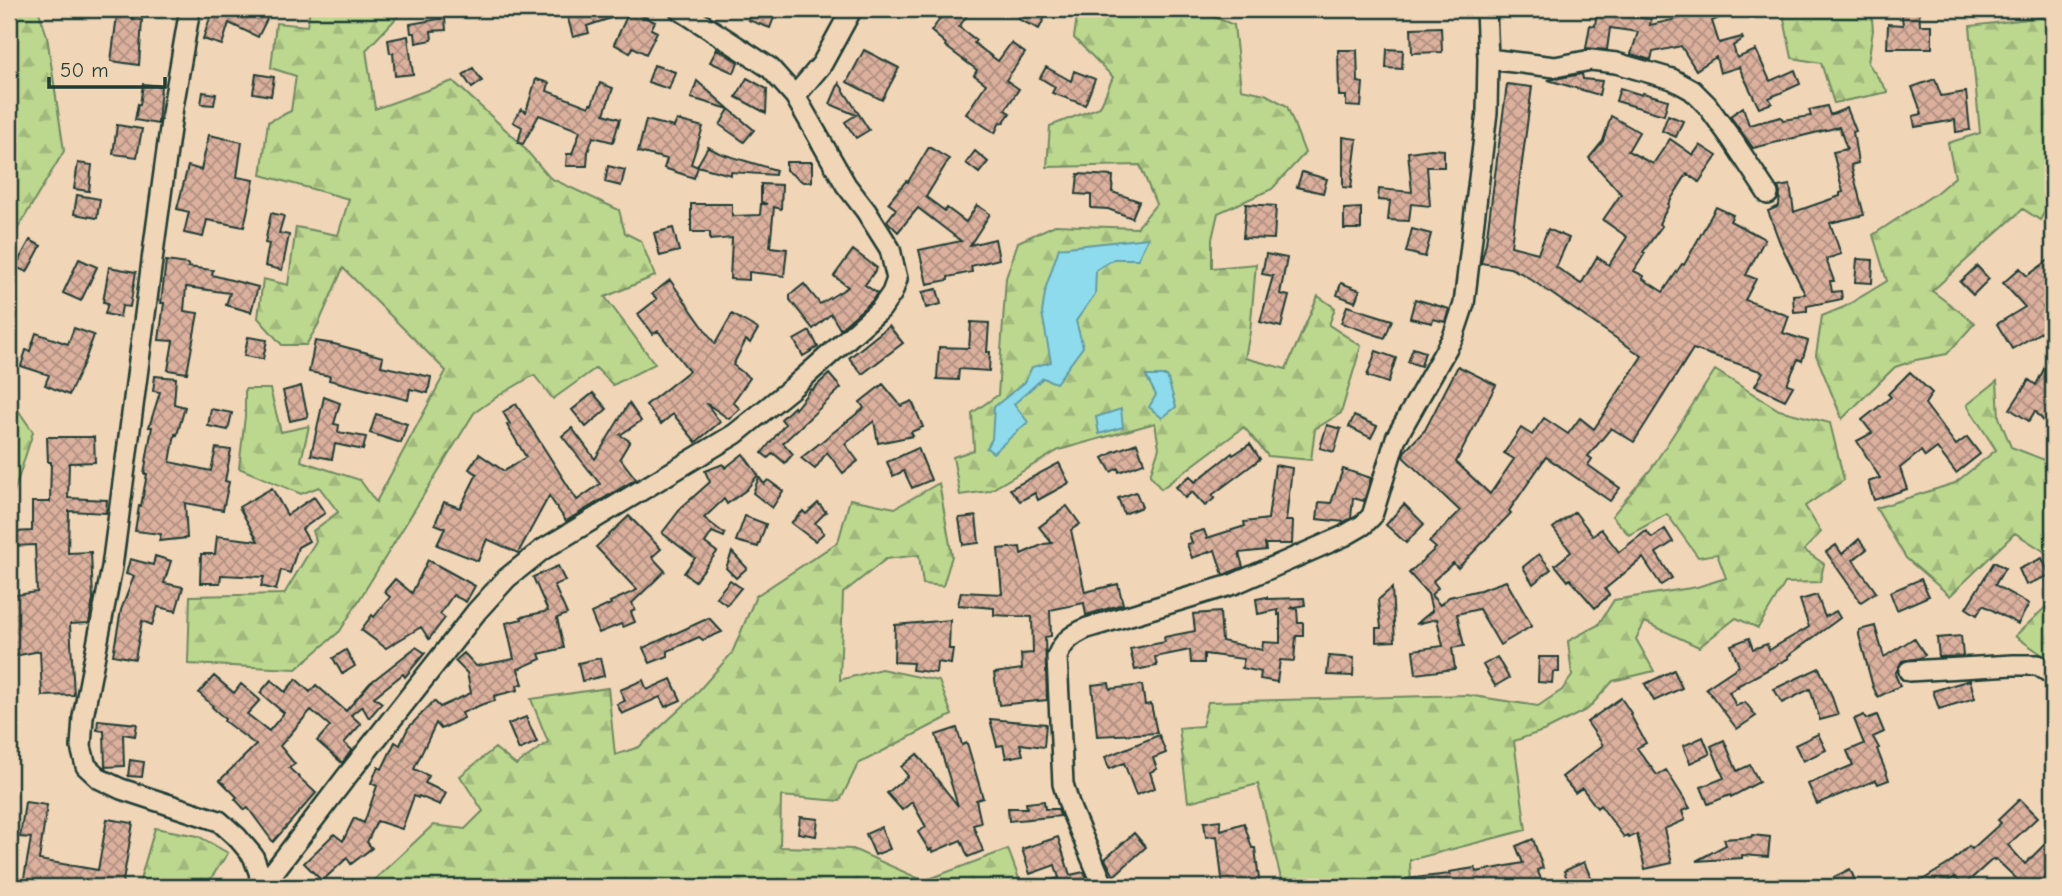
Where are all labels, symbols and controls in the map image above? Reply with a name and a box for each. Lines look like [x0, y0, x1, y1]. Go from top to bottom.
scale bar [49, 46, 164, 90]
text: 50 m [60, 58, 109, 82]

